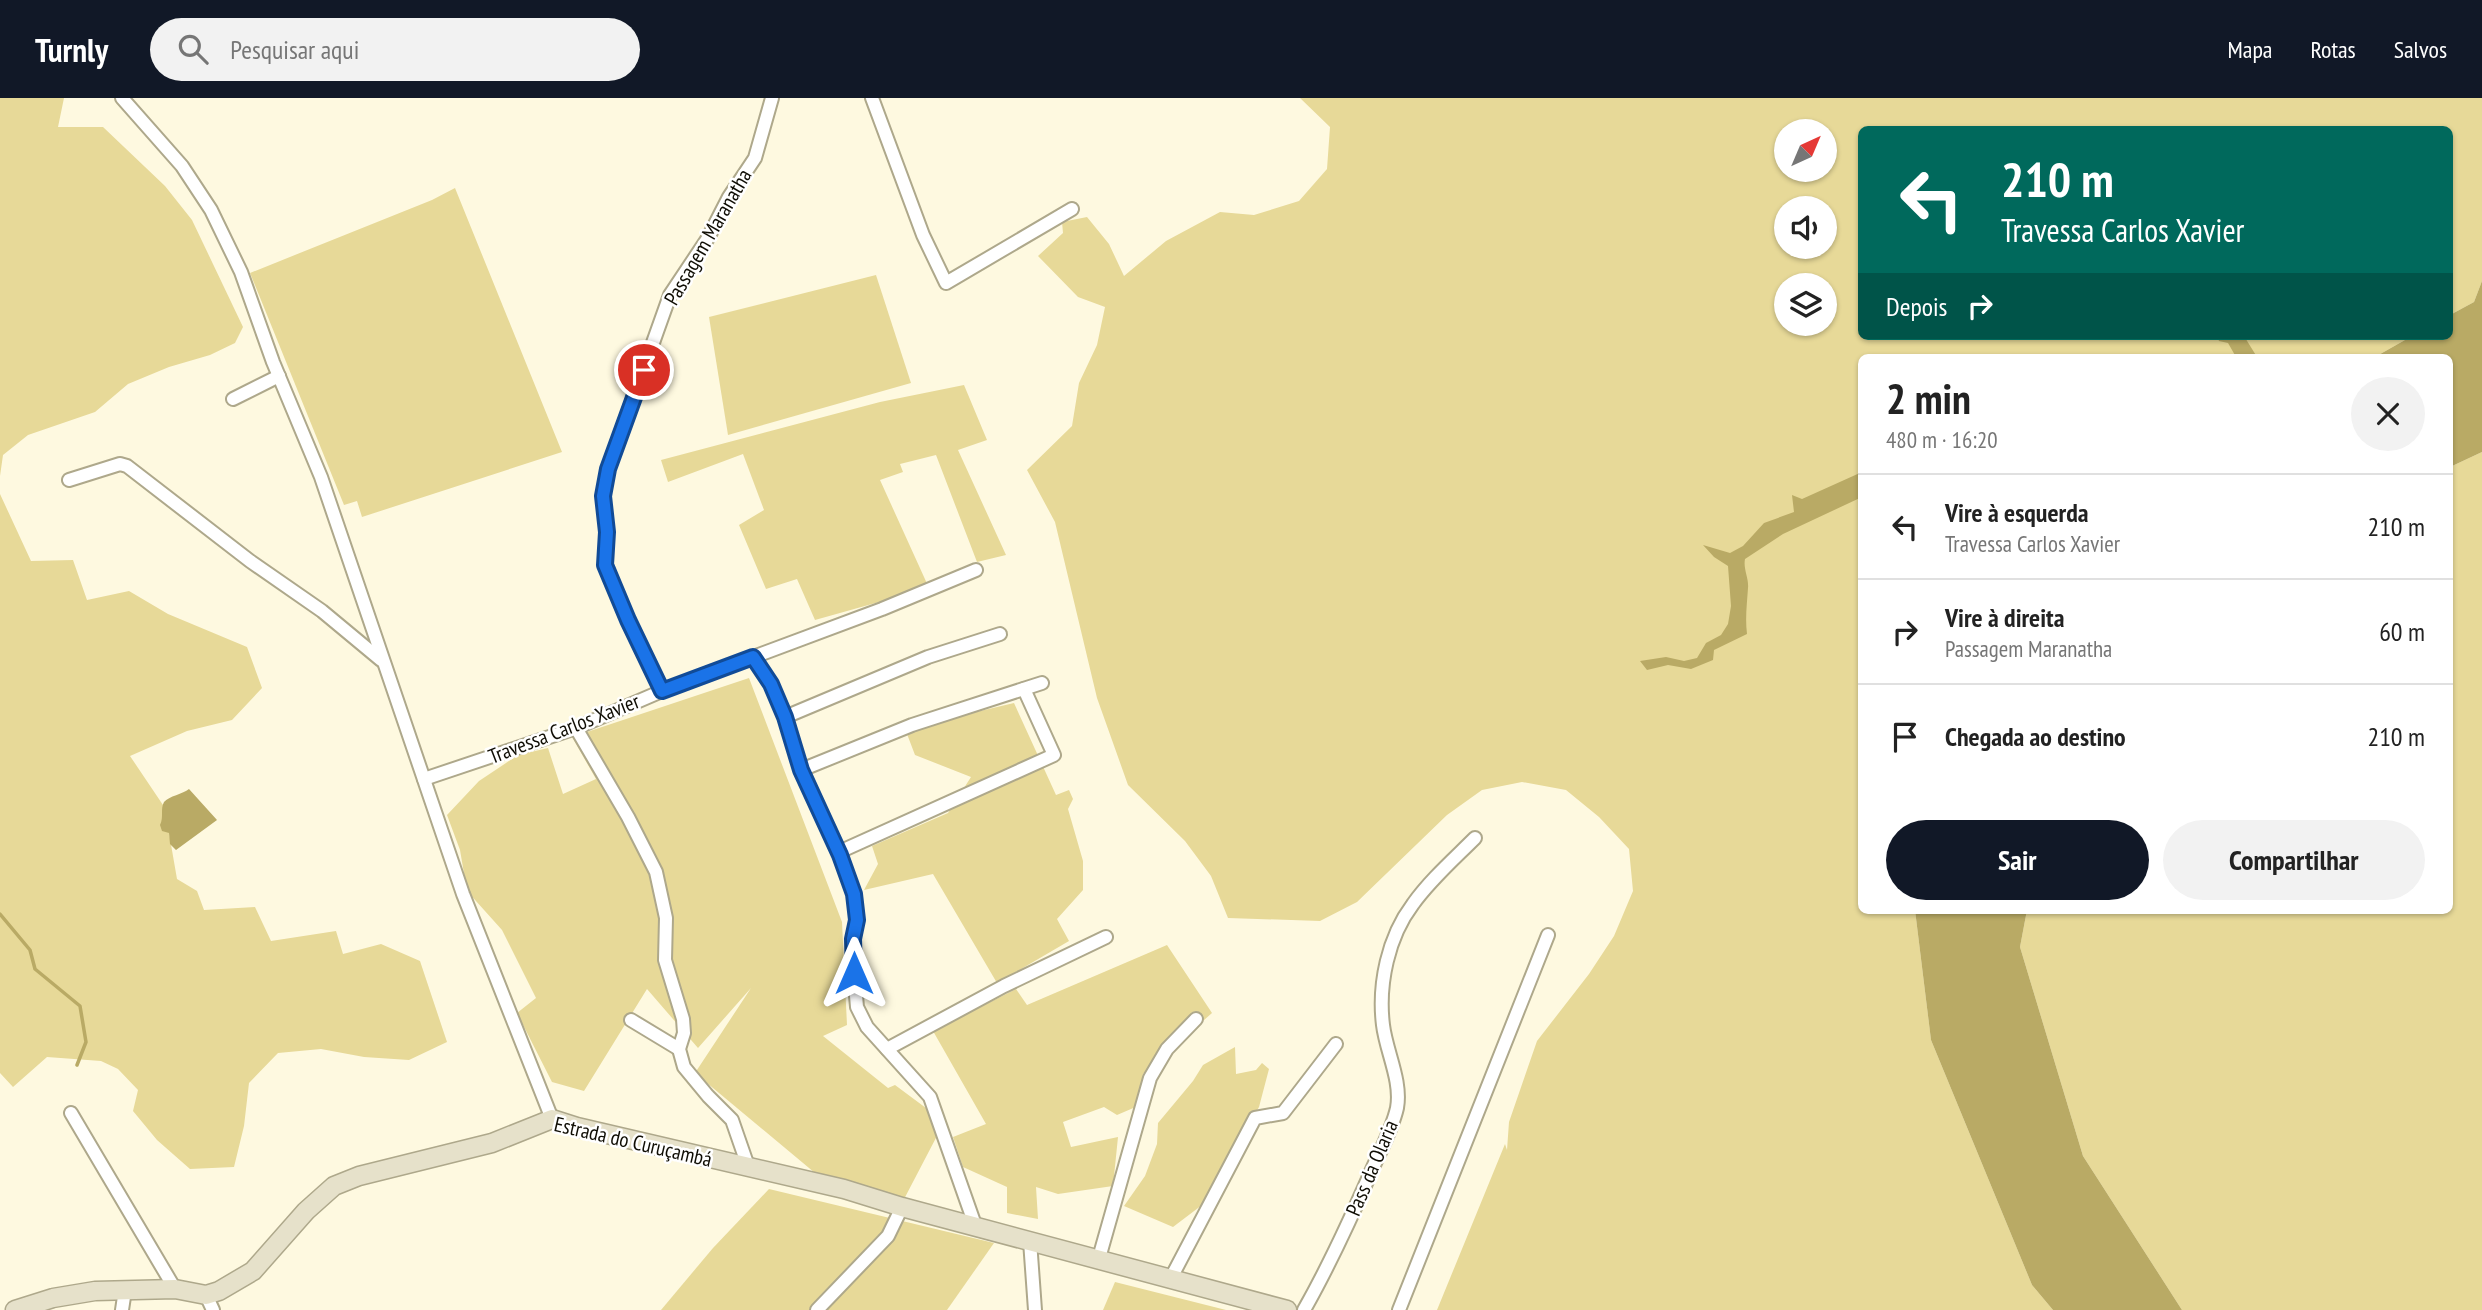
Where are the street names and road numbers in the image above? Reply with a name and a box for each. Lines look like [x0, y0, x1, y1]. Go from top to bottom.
street label: Passagem Maranatha [658, 164, 757, 310]
street label: Travessa Carlos Xavier [484, 687, 643, 770]
street label: Estrada do Curuçambá [552, 1110, 715, 1173]
street label: Pass da Olaria [1339, 1116, 1404, 1220]

